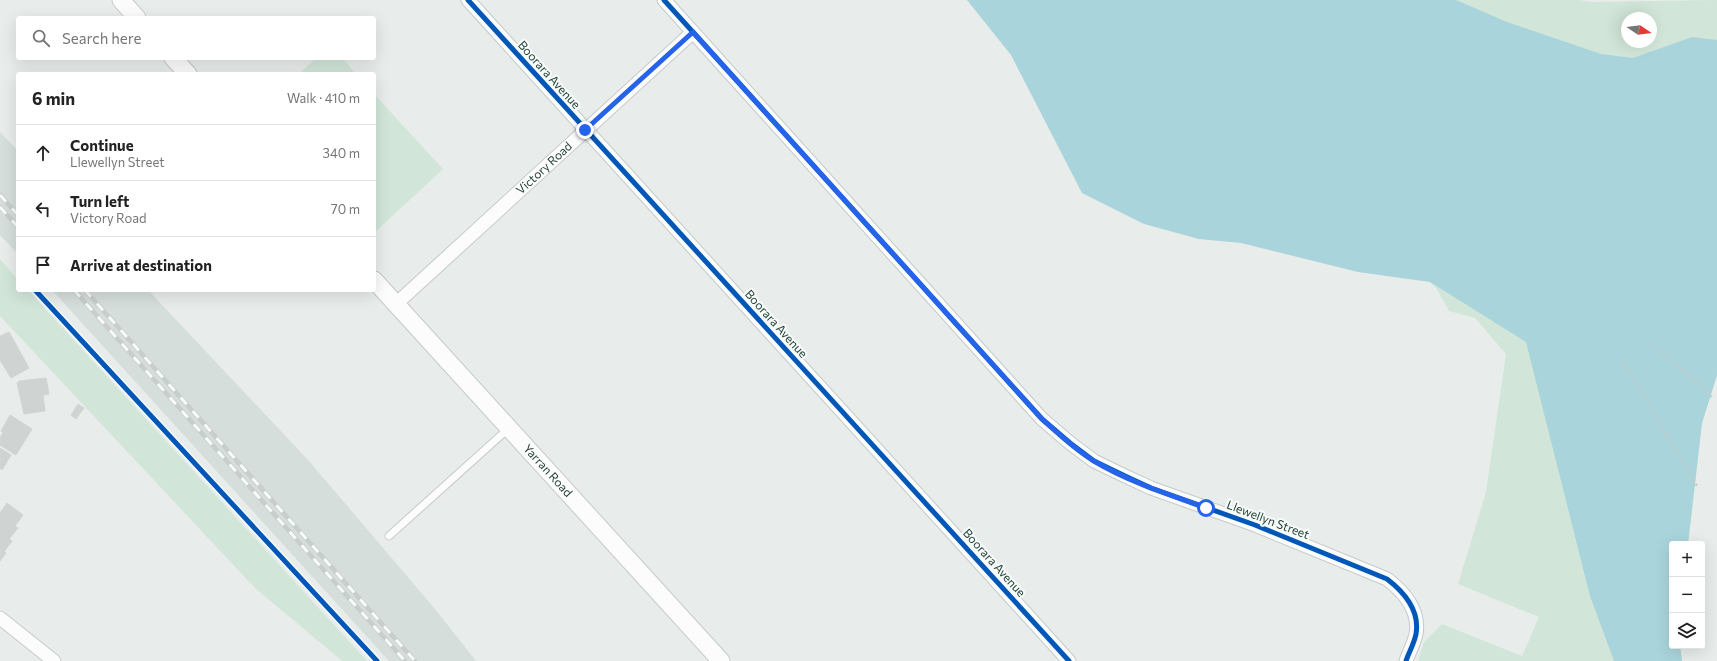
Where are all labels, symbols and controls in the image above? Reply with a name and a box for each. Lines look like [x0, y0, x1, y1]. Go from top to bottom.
north arrow [1621, 12, 1657, 48]
search box [16, 16, 376, 60]
icon: search [30, 27, 52, 49]
text: Search here [62, 29, 141, 47]
street label: Boorara Avenue [516, 38, 584, 111]
text: 6 min [32, 88, 75, 109]
text: Walk · 410 m [287, 90, 360, 106]
route end [576, 121, 594, 139]
text: Continue [70, 136, 134, 154]
street label: Victory Road [513, 138, 574, 197]
icon: ahead [32, 142, 54, 164]
text: 340 m [322, 145, 360, 161]
text: Llewellyn Street [70, 154, 164, 170]
text: Turn left [70, 192, 129, 210]
icon: left [32, 198, 54, 220]
text: 70 m [331, 201, 360, 217]
text: Victory Road [70, 210, 146, 226]
icon: arrive [32, 254, 54, 276]
text: Arrive at destination [70, 256, 212, 274]
street label: Boorara Avenue [743, 287, 811, 360]
street label: Yarran Road [521, 441, 576, 499]
street label: Llewellyn Street [1225, 497, 1312, 541]
route start [1197, 499, 1215, 517]
street label: Boorara Avenue [961, 526, 1029, 599]
map controls [1669, 541, 1705, 649]
button: + [1669, 541, 1705, 577]
button: − [1669, 577, 1705, 613]
button: layers [1669, 613, 1705, 649]

